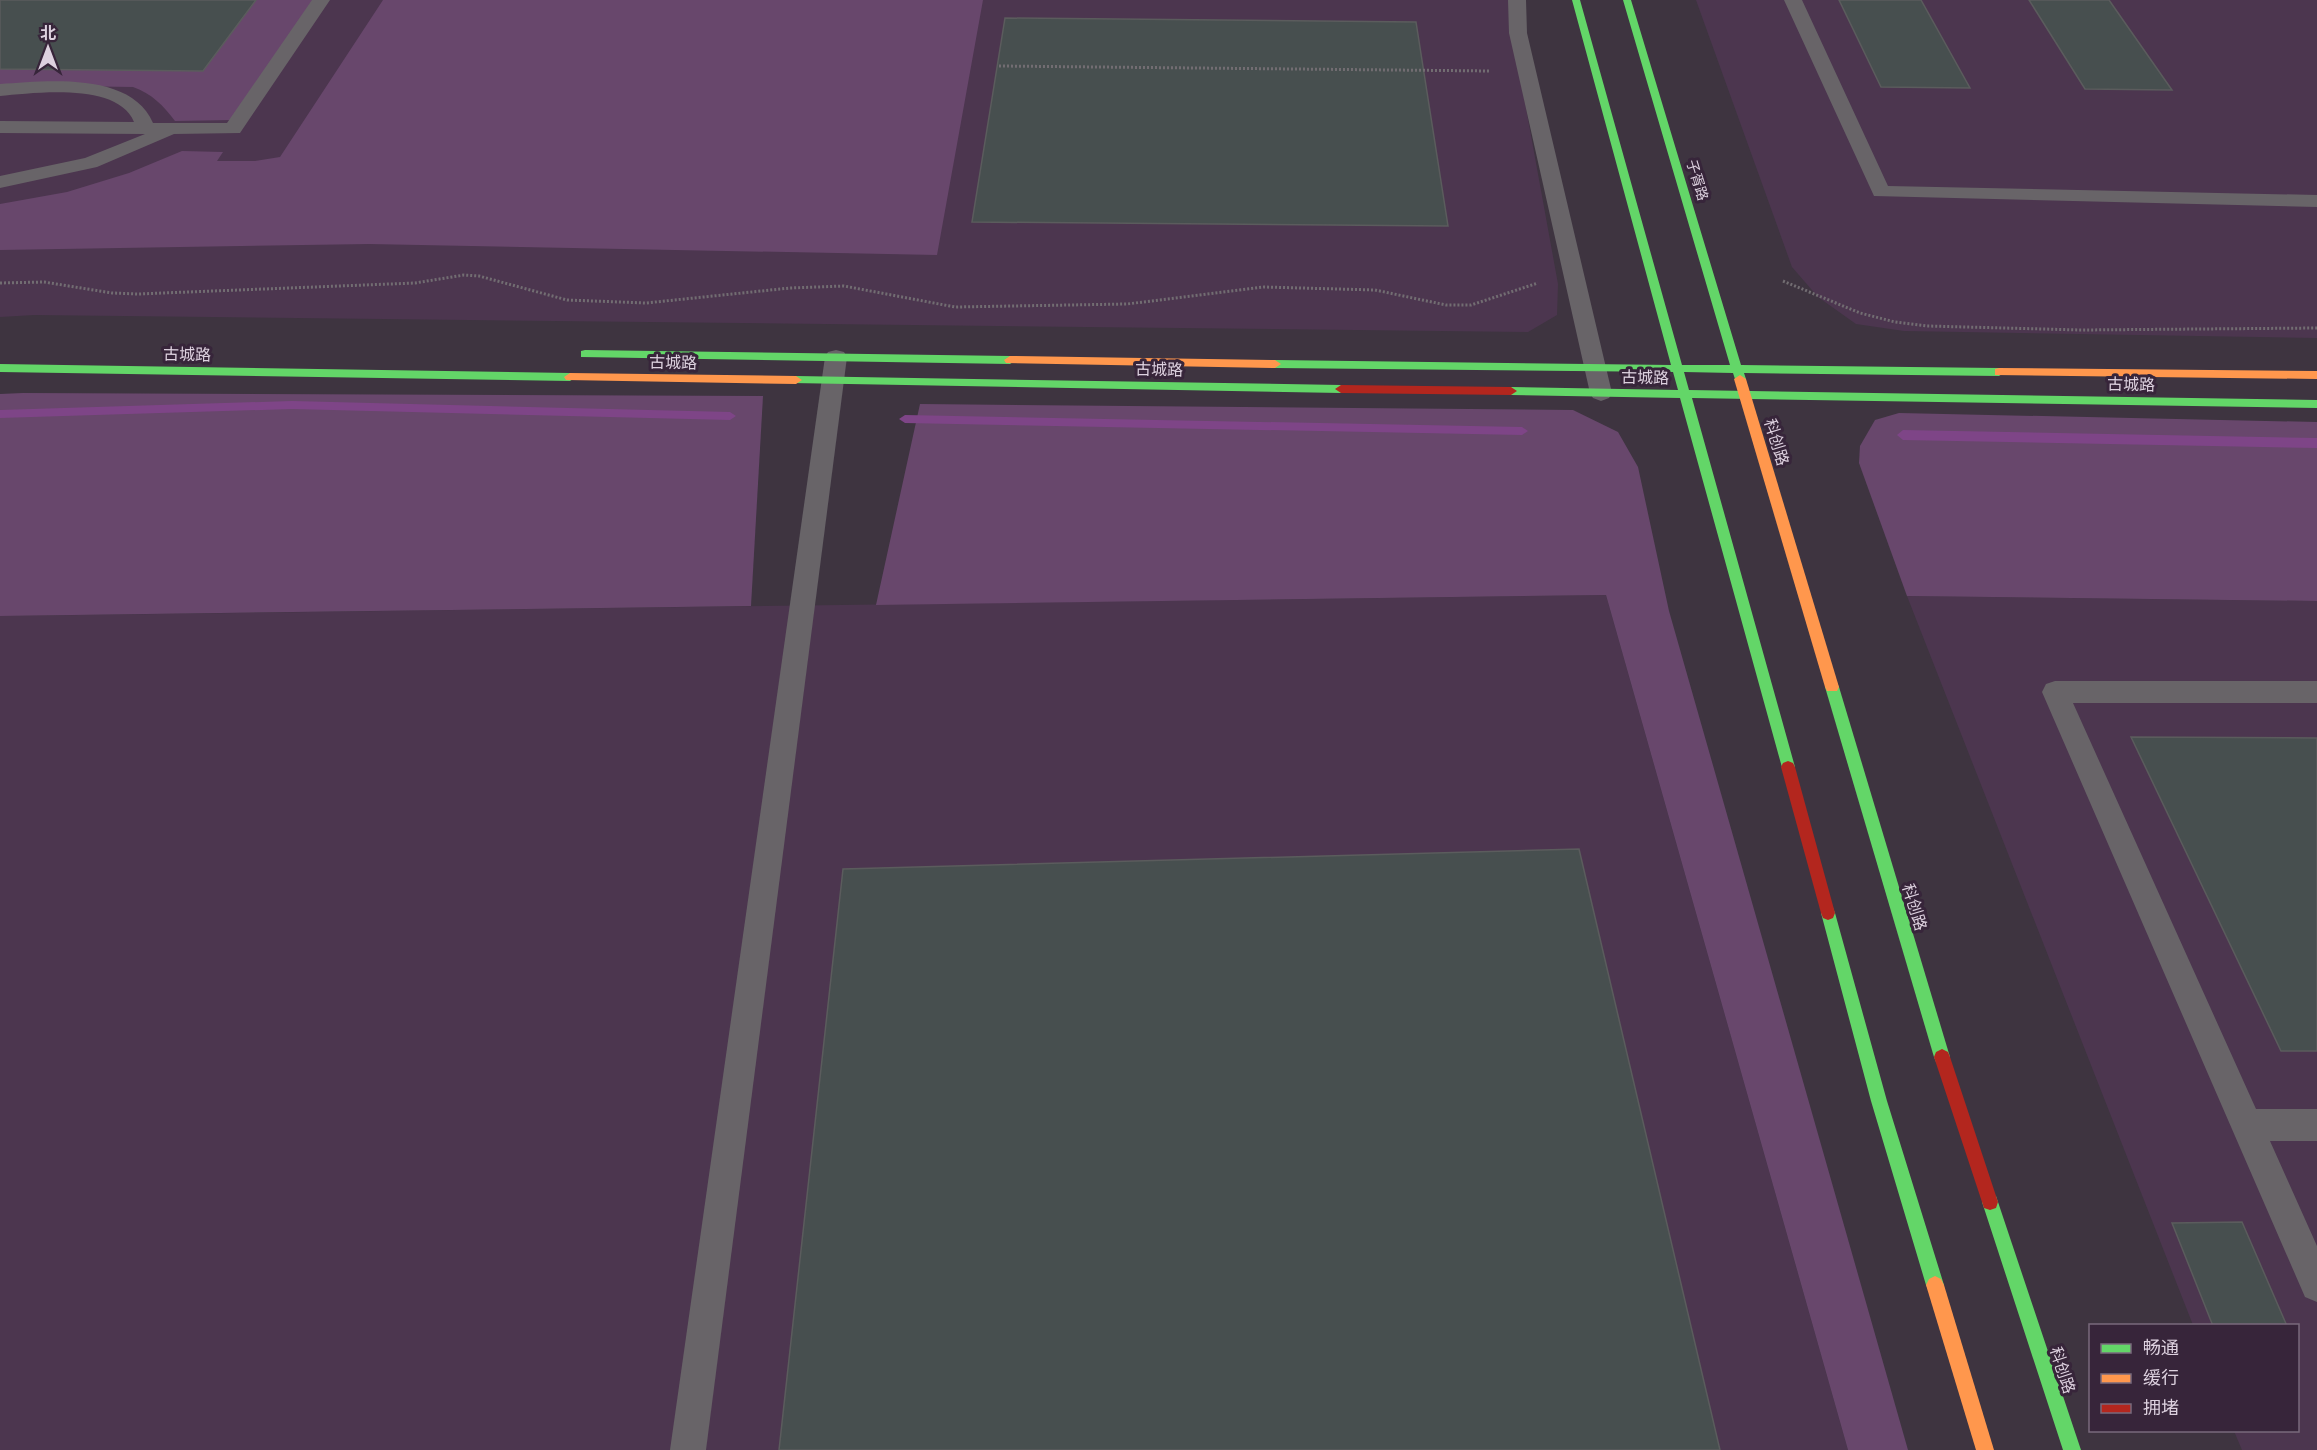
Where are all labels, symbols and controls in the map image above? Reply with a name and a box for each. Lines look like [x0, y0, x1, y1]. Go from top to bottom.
north arrow [18, 18, 78, 78]
text: 北 [40, 21, 56, 45]
street label: 子胥路 [1682, 157, 1714, 203]
street label: 古城路 [163, 342, 211, 366]
street label: 古城路 [649, 350, 697, 374]
street label: 古城路 [1135, 357, 1183, 381]
street label: 古城路 [1621, 365, 1669, 389]
street label: 古城路 [2107, 372, 2155, 396]
street label: 科创路 [1759, 416, 1795, 468]
street label: 科创路 [1897, 881, 1933, 933]
legend [2089, 1324, 2299, 1432]
text: 畅通 [2143, 1334, 2179, 1361]
street label: 科创路 [2044, 1343, 2082, 1397]
text: 缓行 [2143, 1364, 2179, 1391]
text: 拥堵 [2143, 1394, 2179, 1421]

